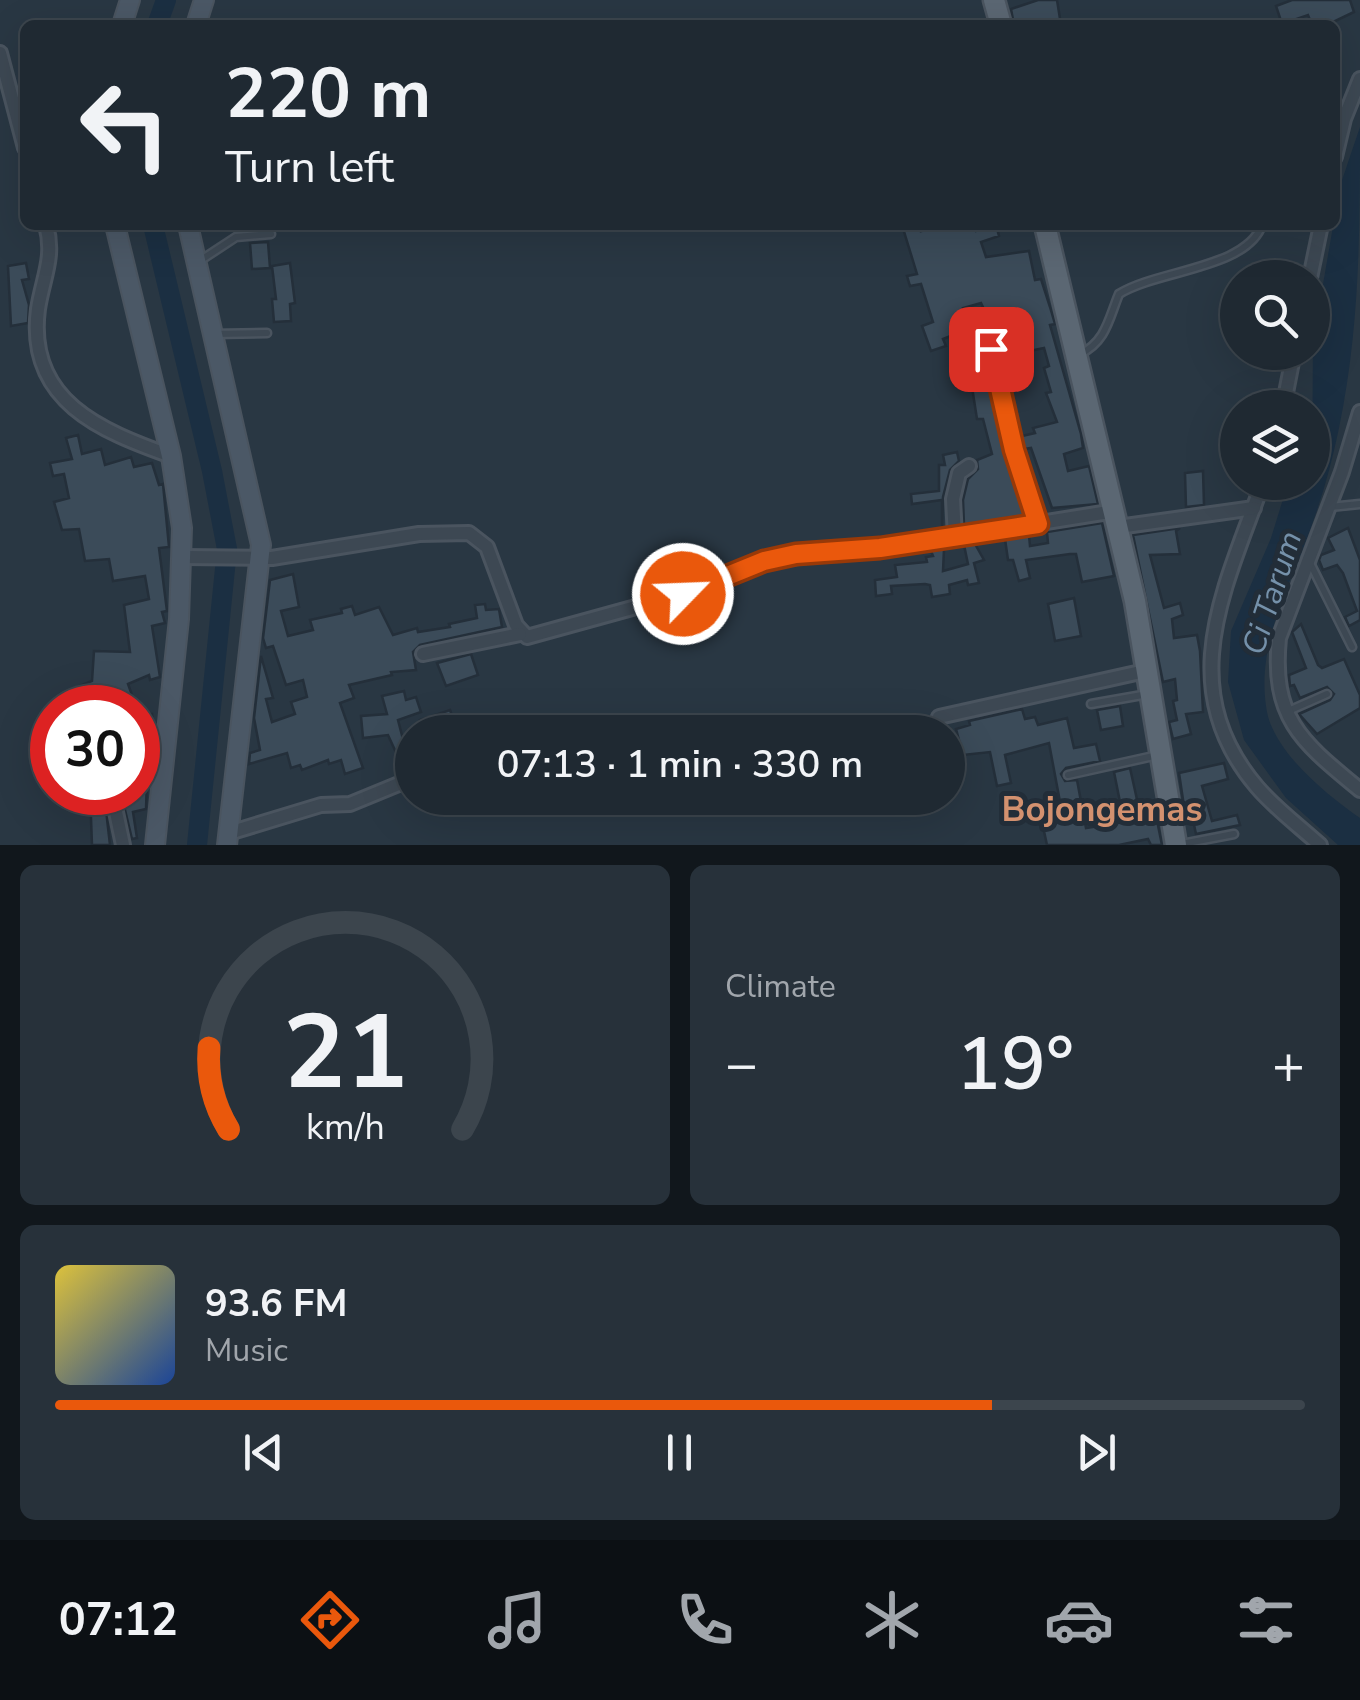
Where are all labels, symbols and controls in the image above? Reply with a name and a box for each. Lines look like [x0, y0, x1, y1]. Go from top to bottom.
text: 220 m [225, 46, 431, 142]
icon: left [60, 60, 190, 190]
text: Turn left [225, 137, 394, 198]
map controls [1220, 260, 1330, 500]
button: search [1220, 260, 1330, 370]
pin [949, 307, 1034, 392]
icon: arrive [964, 322, 1019, 377]
button: layers [1220, 390, 1330, 500]
water label: Ci Tarum [1232, 526, 1312, 660]
position arrow [631, 542, 735, 646]
speed limit sign: 30 [30, 685, 160, 815]
text: 07:13 · 1 min · 330 m [497, 739, 863, 790]
district label: Bojongemas [1002, 786, 1202, 833]
text: Climate [725, 965, 836, 1008]
text: 21 [283, 982, 407, 1124]
text: 19° [956, 1013, 1074, 1115]
text: − [725, 1027, 758, 1102]
text: + [1272, 1027, 1305, 1102]
text: km/h [306, 1103, 384, 1152]
text: 93.6 FM [205, 1278, 347, 1329]
text: Music [205, 1329, 288, 1372]
icon: previous [236, 1425, 291, 1480]
icon: pause [652, 1425, 707, 1480]
icon: next [1069, 1425, 1124, 1480]
icon: directions [295, 1585, 365, 1655]
icon: music [482, 1585, 552, 1655]
icon: phone [670, 1585, 740, 1655]
icon: climate [857, 1585, 927, 1655]
icon: car [1044, 1585, 1114, 1655]
icon: filters [1231, 1585, 1301, 1655]
text: 07:12 [59, 1590, 178, 1651]

